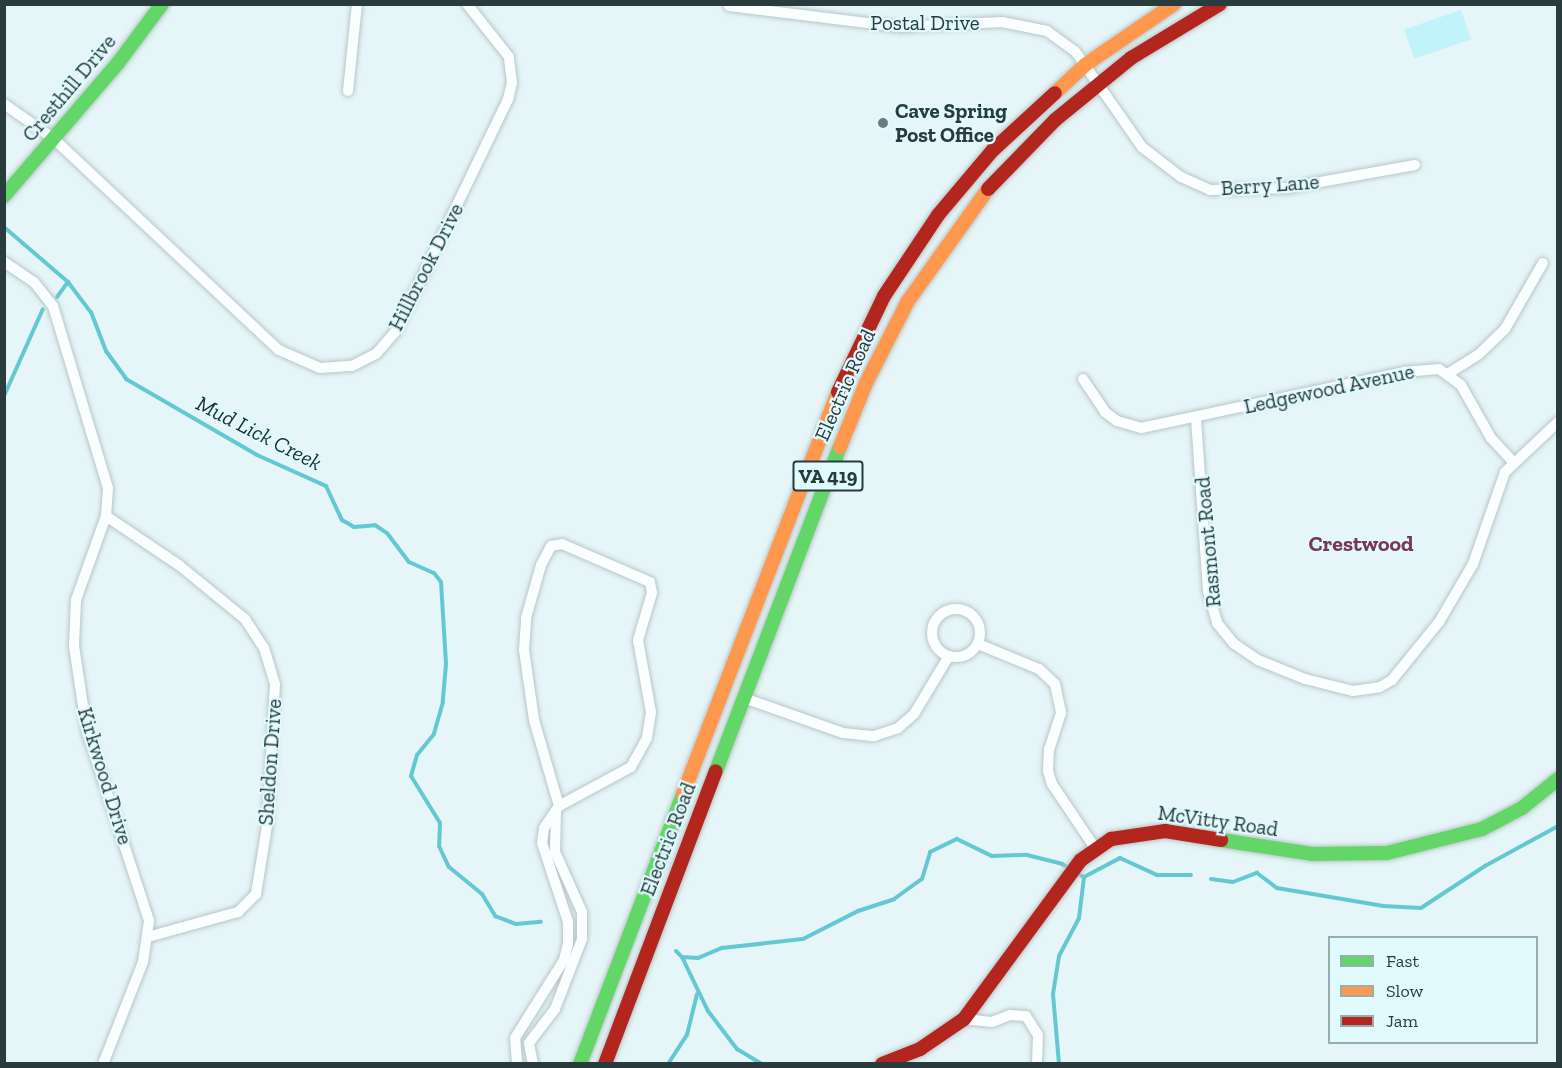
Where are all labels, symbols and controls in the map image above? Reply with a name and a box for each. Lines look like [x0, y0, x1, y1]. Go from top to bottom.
street label: Postal Drive [870, 10, 980, 36]
street label: Cresthill Drive [17, 29, 121, 147]
place label: Cave Spring Post Office [895, 98, 1007, 148]
marker: Cave Spring Post Office [876, 116, 890, 130]
street label: Berry Lane [1220, 169, 1320, 201]
street label: Hillbrook Drive [383, 199, 469, 335]
street label: Electric Road [809, 325, 881, 445]
street label: Ledgewood Avenue [1241, 359, 1417, 419]
water label: Mud Lick Creek [192, 390, 326, 476]
road number: VA 419 [792, 459, 864, 493]
street label: Rasmont Road [1190, 476, 1226, 608]
district label: Crestwood [1308, 531, 1414, 557]
street label: Sheldon Drive [253, 698, 287, 826]
street label: Kirkwood Drive [72, 704, 138, 848]
street label: Electric Road [635, 779, 701, 899]
street label: McVitty Road [1156, 800, 1280, 842]
legend [1328, 936, 1538, 1044]
text: Fast [1386, 950, 1419, 972]
text: Slow [1386, 980, 1423, 1002]
text: Jam [1386, 1010, 1418, 1032]

